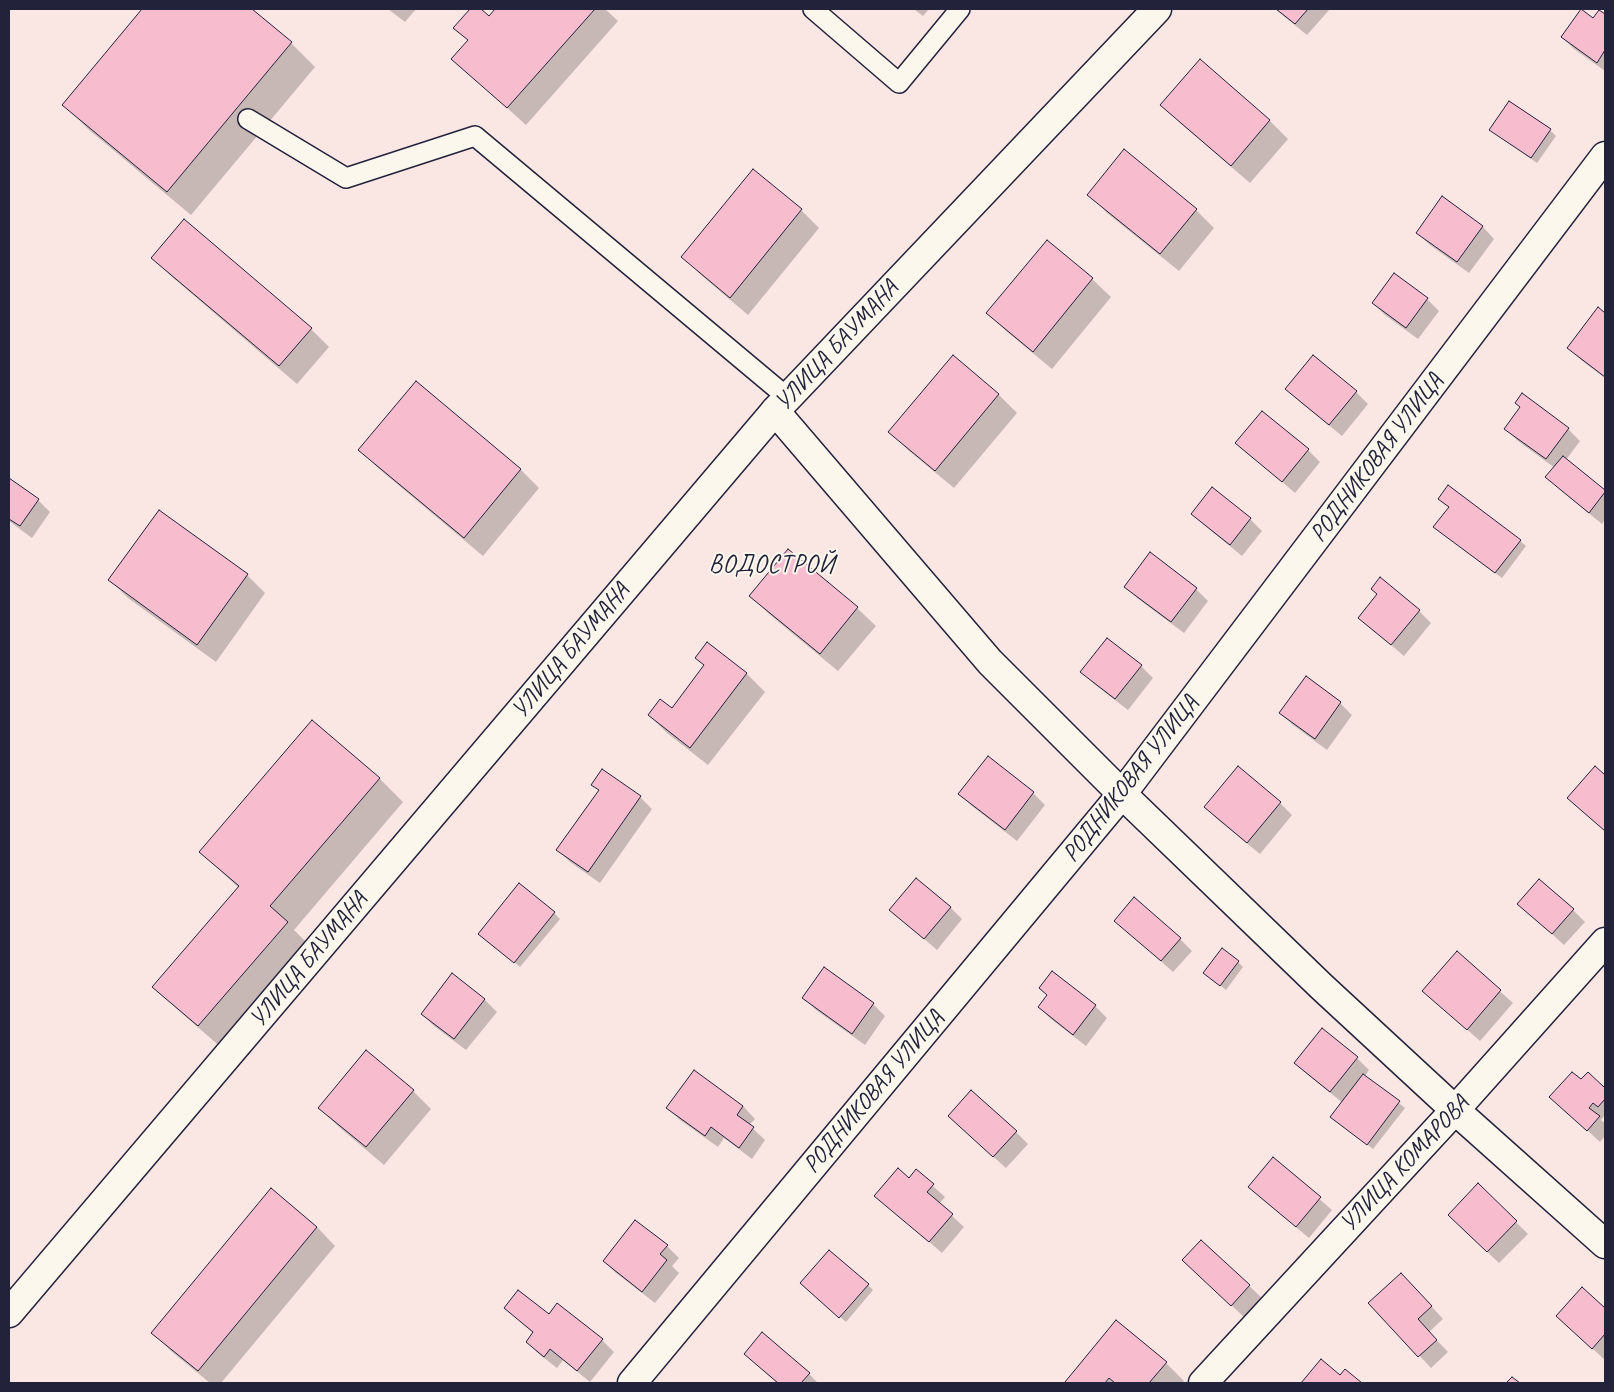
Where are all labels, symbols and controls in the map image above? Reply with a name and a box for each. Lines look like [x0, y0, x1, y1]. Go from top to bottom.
street label: УЛИЦА БАУМАНА [769, 275, 905, 417]
street label: РОДНИКОВАЯ УЛИЦА [1304, 368, 1450, 548]
district label: ВОДОСТРОЙ [707, 550, 837, 580]
street label: УЛИЦА БАУМАНА [506, 578, 636, 724]
street label: РОДНИКОВАЯ УЛИЦА [1057, 690, 1205, 868]
street label: УЛИЦА БАУМАНА [244, 887, 374, 1033]
street label: РОДНИКОВАЯ УЛИЦА [798, 1005, 950, 1179]
street label: УЛИЦА КОМАРОВА [1335, 1090, 1475, 1238]

